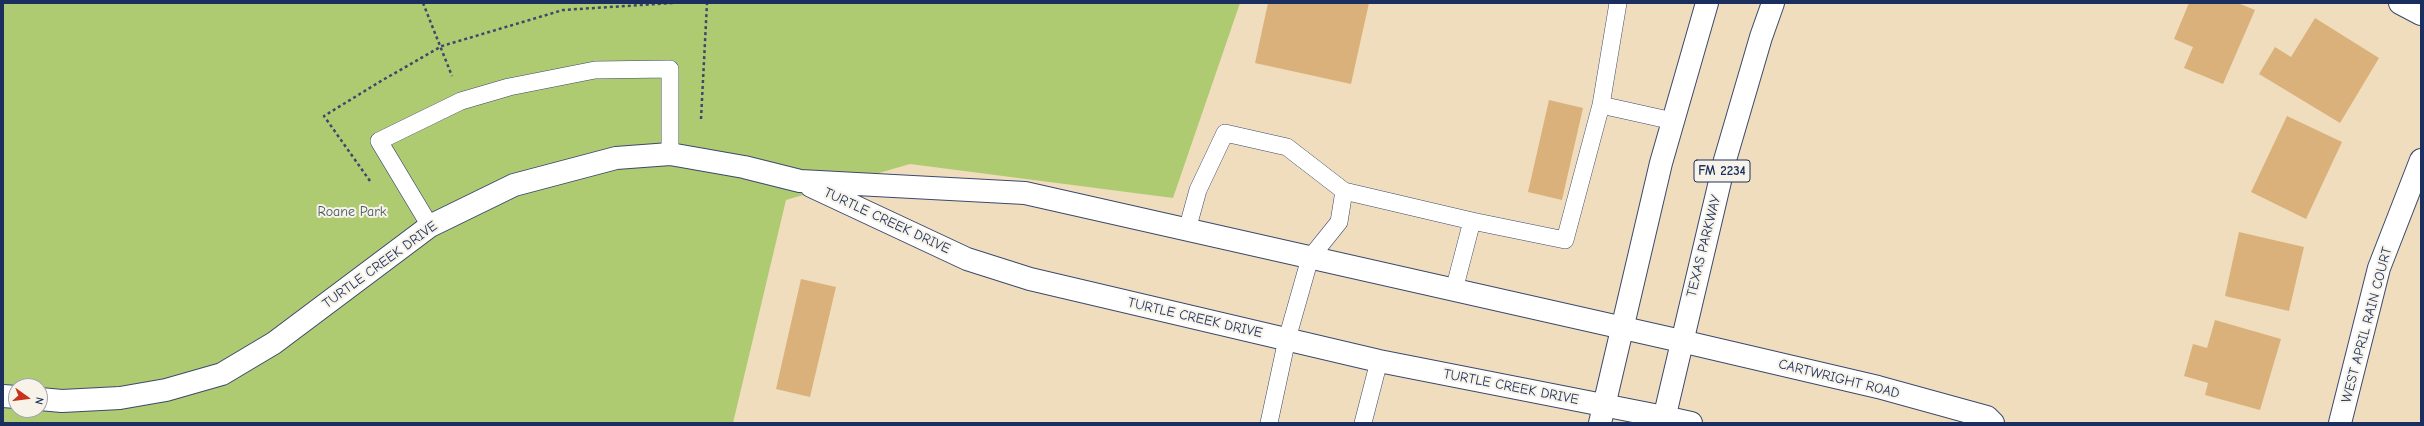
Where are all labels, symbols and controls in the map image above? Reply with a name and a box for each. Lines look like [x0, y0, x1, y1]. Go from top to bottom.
road number: FM 2234 [1694, 160, 1750, 182]
street label: TURTLE CREEK DRIVE [821, 184, 953, 258]
street label: TEXAS PARKWAY [1683, 193, 1725, 299]
park label: Roane Park [317, 204, 387, 220]
street label: TURTLE CREEK DRIVE [319, 218, 441, 312]
street label: WEST APRIL RAIN COURT [2338, 245, 2396, 405]
street label: TURTLE CREEK DRIVE [1126, 294, 1264, 342]
street label: CARTWRIGHT ROAD [1777, 356, 1901, 402]
street label: TURTLE CREEK DRIVE [1442, 366, 1580, 408]
north arrow [8, 378, 48, 418]
text: N [32, 396, 46, 406]

